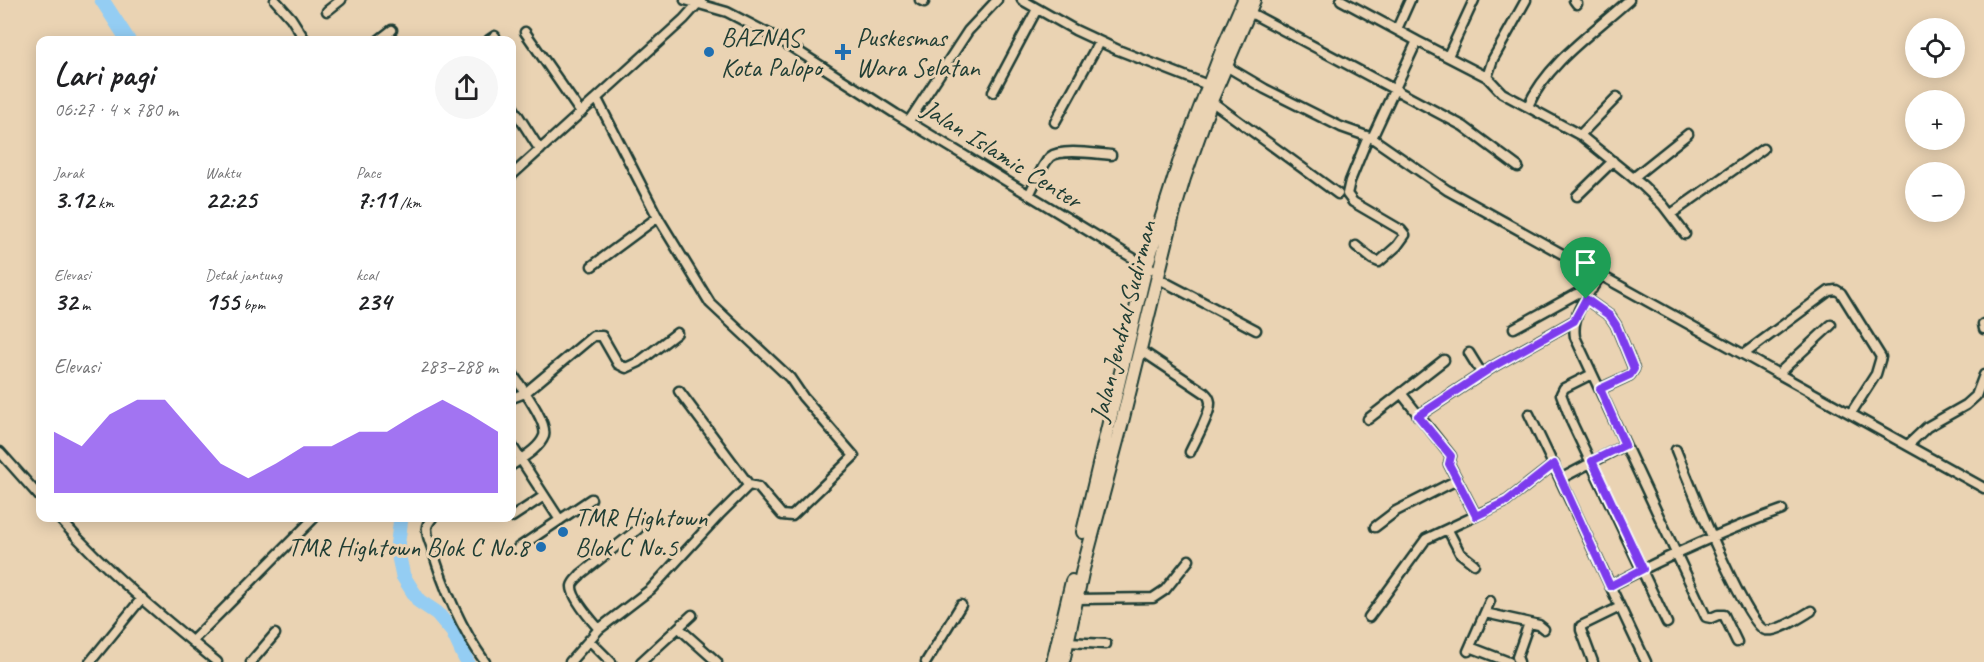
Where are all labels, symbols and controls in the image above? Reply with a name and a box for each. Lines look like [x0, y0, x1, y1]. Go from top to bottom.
map controls [1905, 18, 1965, 222]
button: locate [1905, 18, 1965, 78]
place label: BAZNAS Kota Palopo [721, 21, 824, 84]
place label: Puskesmas Wara Selatan [856, 21, 981, 84]
marker: Puskesmas Wara Selatan [834, 43, 852, 61]
marker: BAZNAS Kota Palopo [702, 45, 716, 59]
text: Lari pagi [54, 53, 154, 95]
button: share [435, 56, 498, 119]
button: + [1905, 90, 1965, 150]
street label: Jalan Islamic Center [914, 91, 1090, 218]
text: 06:27 · 4 × 780 m [54, 97, 178, 122]
button: − [1905, 162, 1965, 222]
text: Jarak [54, 163, 84, 183]
text: Waktu [205, 163, 241, 183]
text: Pace [356, 163, 381, 183]
text: 3.12 [54, 183, 94, 216]
text: 22:25 [205, 183, 257, 216]
text: 7:11 [356, 183, 396, 216]
text: km [94, 193, 114, 213]
text: /km [396, 193, 421, 213]
street label: Jalan Jendral Sudirman [1082, 216, 1164, 427]
pin [1560, 237, 1611, 299]
icon: arrive [1569, 246, 1602, 279]
text: Elevasi [54, 265, 91, 285]
text: Detak jantung [205, 265, 282, 285]
text: kcal [356, 265, 377, 285]
text: 32 [54, 285, 77, 318]
text: 155 [205, 285, 239, 318]
text: 234 [356, 285, 391, 318]
text: m [77, 295, 90, 315]
text: bpm [239, 295, 265, 315]
text: Elevasi [54, 354, 100, 379]
text: 283–288 m [419, 354, 498, 379]
place label: TMR Hightown Blok C No.5 [575, 501, 708, 564]
marker: TMR Hightown Blok C No.5 [556, 525, 570, 539]
place label: TMR Hightown Blok C No.8 [288, 531, 531, 564]
marker: TMR Hightown Blok C No.8 [534, 540, 548, 554]

